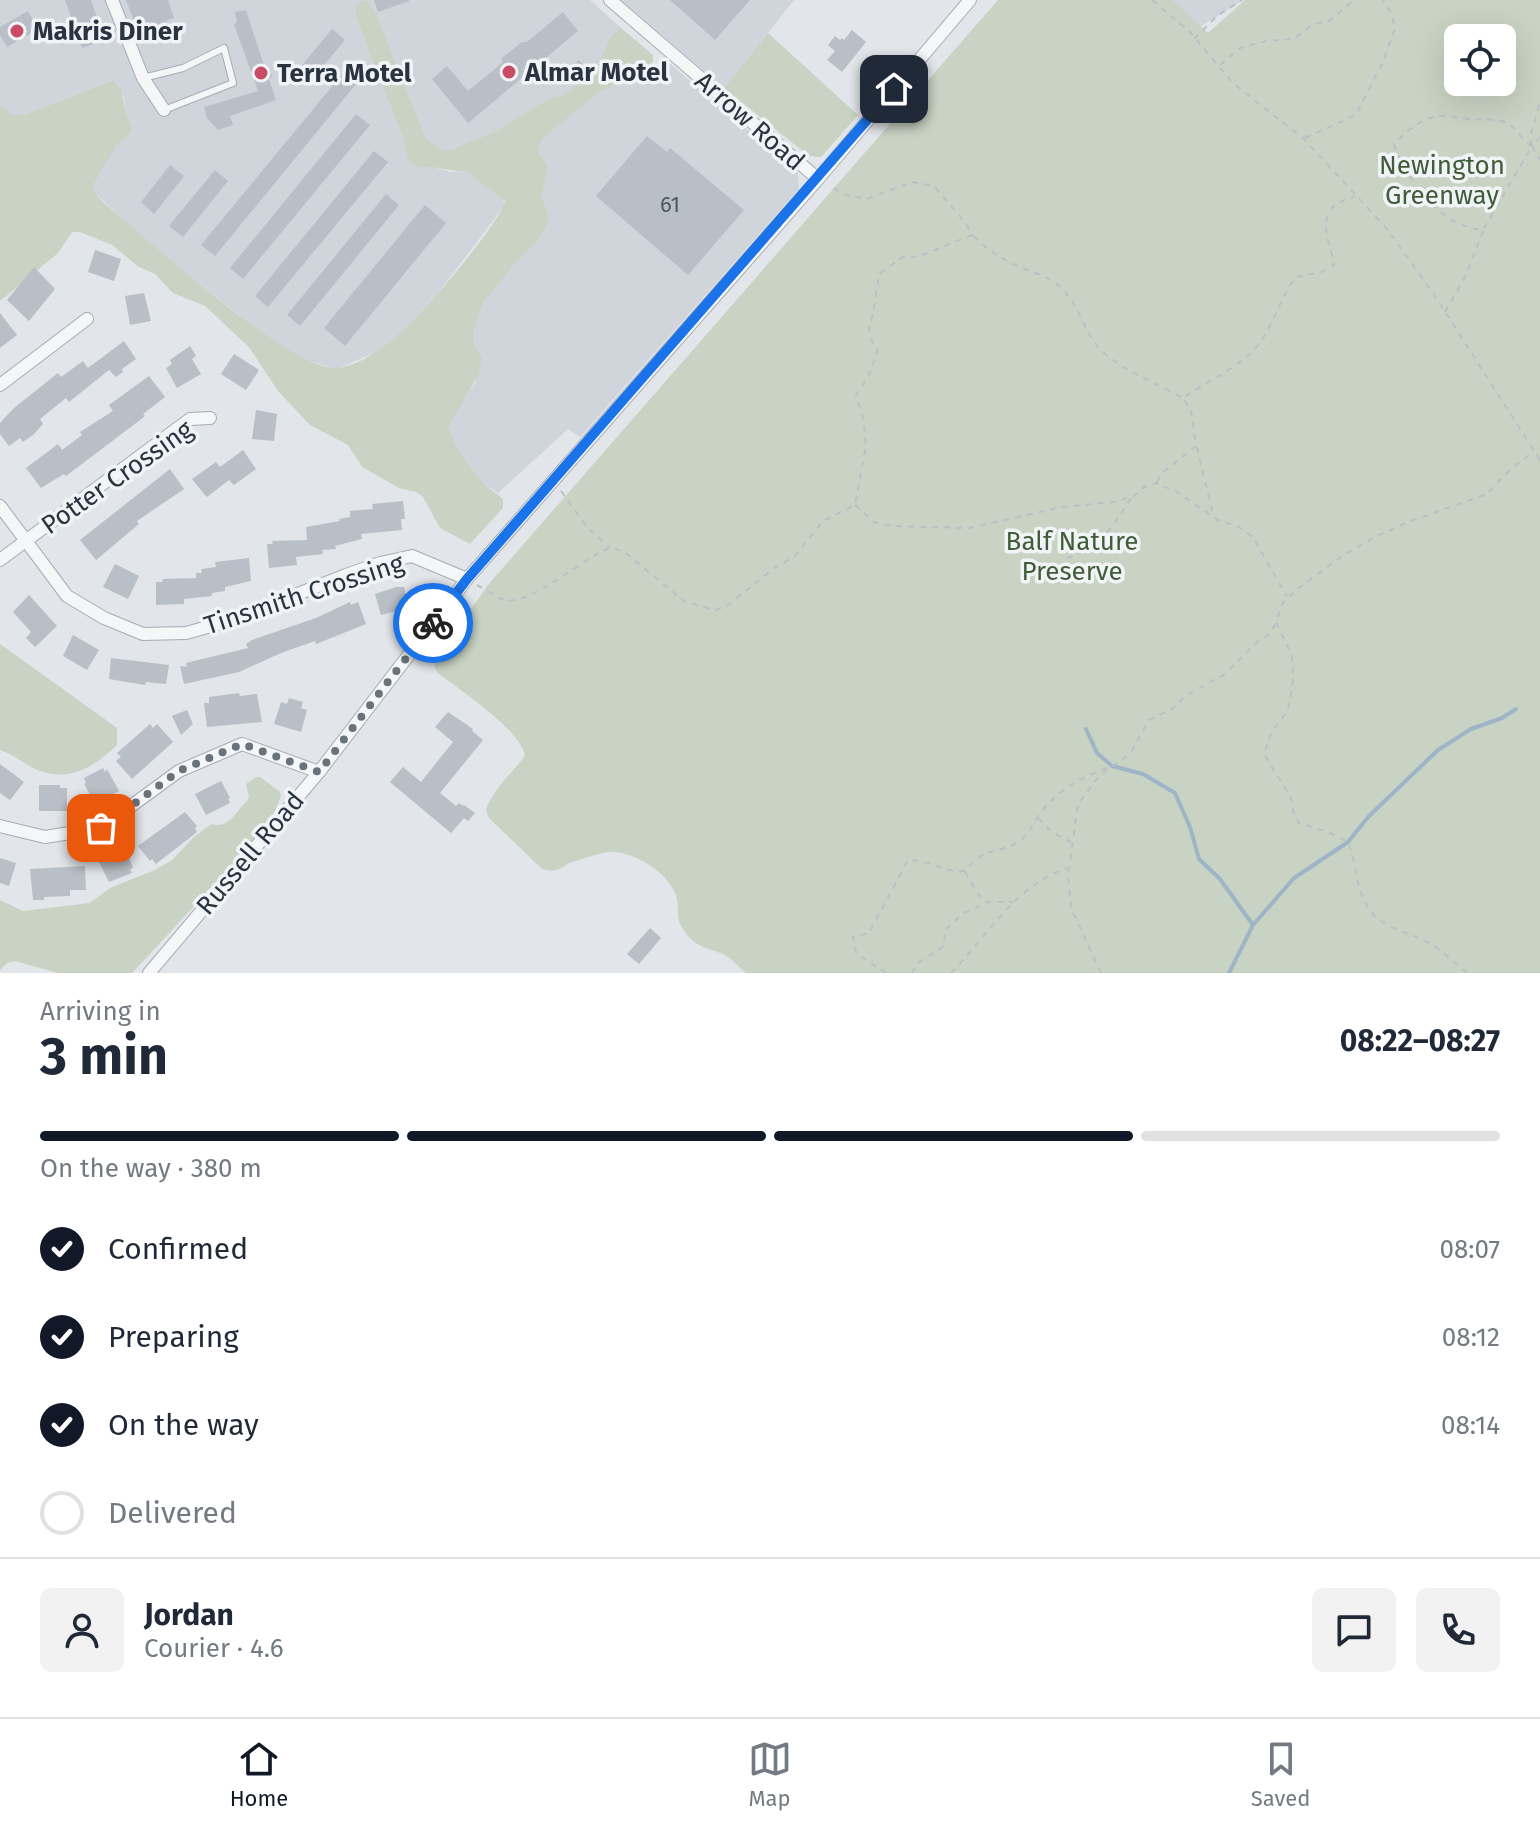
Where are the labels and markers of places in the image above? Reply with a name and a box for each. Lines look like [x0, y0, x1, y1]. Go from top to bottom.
place label: Makris Diner [33, 16, 183, 47]
marker: Makris Diner [8, 22, 26, 40]
pin [860, 55, 928, 123]
place label: Almar Motel [524, 57, 668, 88]
place label: Terra Motel [277, 58, 412, 89]
marker: Almar Motel [500, 63, 518, 81]
marker: Terra Motel [252, 64, 270, 82]
pin [67, 794, 135, 862]

